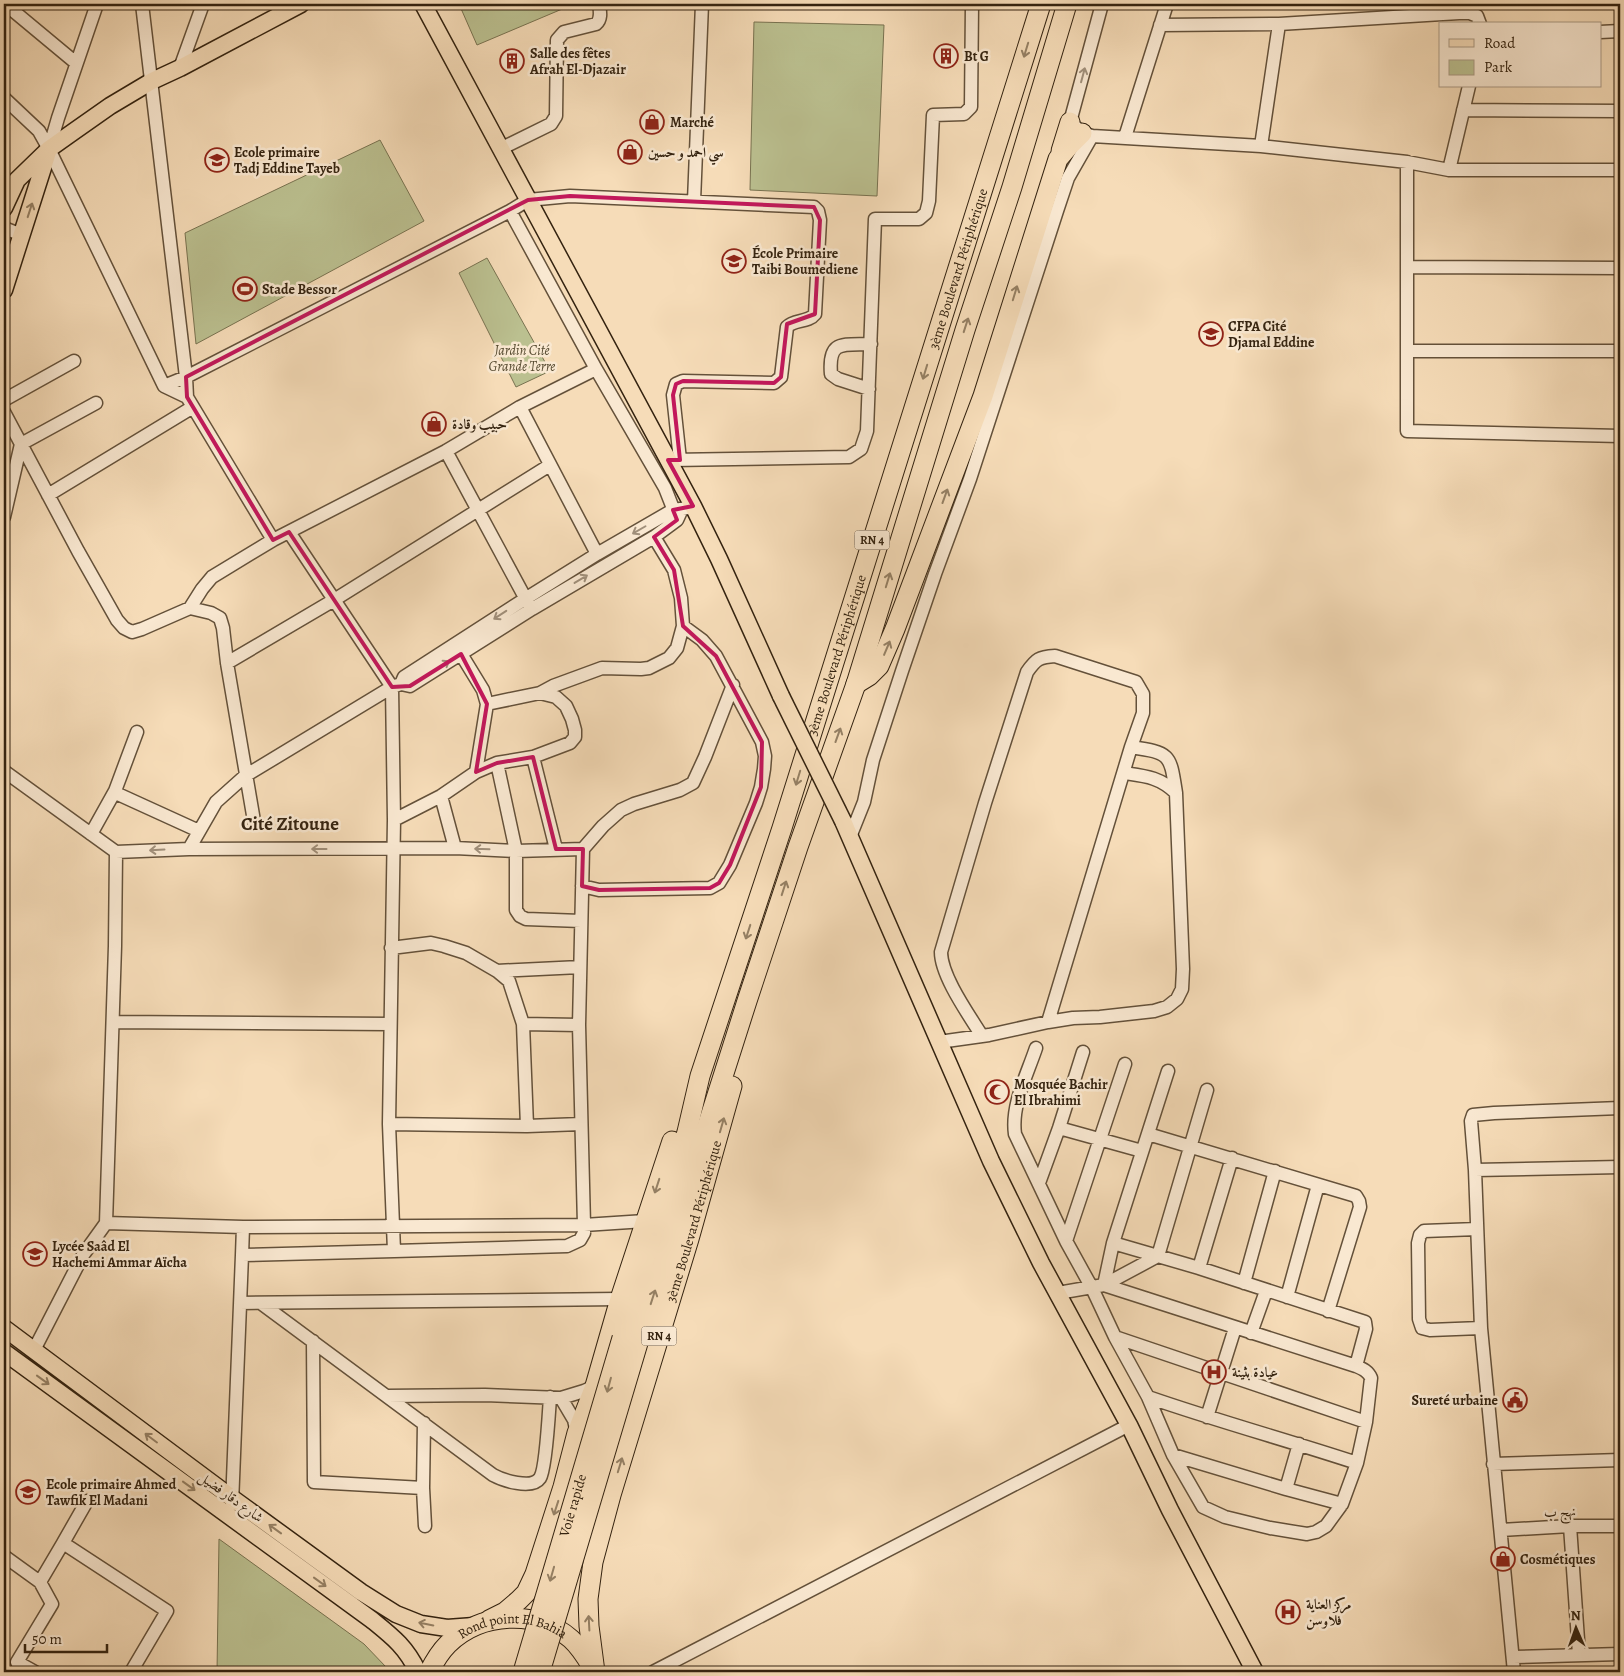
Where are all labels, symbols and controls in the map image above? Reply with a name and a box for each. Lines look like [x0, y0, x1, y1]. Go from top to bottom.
legend [1439, 22, 1602, 88]
text: Road [1484, 33, 1516, 53]
one-way arrow [1021, 42, 1031, 58]
building icon: Bt G [933, 43, 959, 69]
place label: Salle des fêtes Afrah El-Djazair [529, 44, 626, 79]
place label: Bt G [964, 47, 989, 66]
building icon: Salle des fêtes Afrah El-Djazair [499, 48, 525, 74]
text: Park [1484, 57, 1513, 77]
one-way arrow [1078, 68, 1088, 84]
shop icon: Marché [639, 109, 665, 135]
place label: Marché [670, 113, 715, 132]
shop icon: سي احمد و حسين [617, 139, 643, 165]
place label: Ecole primaire Tadj Eddine Tayeb [234, 143, 340, 178]
place label: سي احمد و حسين [648, 143, 724, 166]
school or university icon: Ecole primaire Tadj Eddine Tayeb [204, 147, 230, 173]
street label: 3ème Boulevard Périphérique [924, 186, 992, 352]
one-way arrow [25, 202, 35, 218]
place label: École Primaire Taibi Boumediene [752, 244, 859, 279]
school or university icon: École Primaire Taibi Boumediene [721, 248, 747, 274]
sports icon: Stade Bessor [232, 276, 258, 302]
place label: Stade Bessor [262, 280, 337, 299]
one-way arrow [1011, 285, 1021, 301]
one-way arrow [962, 317, 972, 333]
place label: CFPA Cité Djamal Eddine [1228, 317, 1315, 352]
school or university icon: CFPA Cité Djamal Eddine [1198, 321, 1224, 347]
park label: Jardin Cité Grande Terre [489, 341, 555, 376]
one-way arrow [920, 364, 929, 380]
shop icon: حبيب وقادة [421, 411, 447, 437]
place label: حبيب وقادة [452, 415, 507, 434]
one-way arrow [941, 489, 950, 505]
one-way arrow [631, 525, 646, 535]
road number: RN 4 [854, 530, 890, 550]
street label: 3ème Boulevard Périphérique [802, 572, 871, 738]
one-way arrow [883, 573, 893, 589]
one-way arrow [573, 574, 587, 584]
one-way arrow [493, 610, 507, 620]
one-way arrow [882, 641, 892, 656]
one-way arrow [436, 660, 450, 671]
one-way arrow [834, 728, 843, 743]
one-way arrow [793, 769, 802, 785]
district label: Cité Zitoune [241, 811, 339, 837]
one-way arrow [311, 844, 328, 854]
one-way arrow [474, 845, 490, 854]
one-way arrow [149, 846, 165, 855]
one-way arrow [780, 881, 789, 897]
one-way arrow [743, 924, 752, 940]
place label: Mosquée Bachir El Ibrahimi [1014, 1075, 1108, 1110]
mosque icon: Mosquée Bachir El Ibrahimi [984, 1079, 1010, 1105]
one-way arrow [717, 1117, 727, 1133]
street label: 3ème Boulevard Périphérique [661, 1138, 726, 1305]
one-way arrow [651, 1178, 661, 1194]
place label: Lycée Saâd El Hachemi Ammar Aïcha [52, 1237, 187, 1272]
school or university icon: Lycée Saâd El Hachemi Ammar Aïcha [22, 1241, 48, 1267]
one-way arrow [649, 1290, 658, 1305]
road number: RN 4 [642, 1326, 676, 1345]
hospital icon: عيادة بثينة [1201, 1359, 1227, 1385]
place label: عيادة بثينة [1232, 1363, 1278, 1382]
one-way arrow [36, 1375, 50, 1385]
one-way arrow [604, 1377, 613, 1393]
public building icon: Sureté urbaine [1502, 1387, 1528, 1413]
place label: Sureté urbaine [1412, 1391, 1499, 1410]
one-way arrow [145, 1432, 158, 1443]
one-way arrow [616, 1457, 625, 1473]
street label: شارع دقار فضيل [194, 1467, 267, 1529]
street label: Voie rapide [554, 1472, 591, 1540]
place label: Ecole primaire Ahmed Tawfik El Madani [46, 1475, 177, 1510]
school or university icon: Ecole primaire Ahmed Tawfik El Madani [15, 1479, 41, 1505]
one-way arrow [182, 1480, 195, 1491]
one-way arrow [551, 1500, 560, 1515]
street label: نهج ب [1544, 1502, 1576, 1525]
one-way arrow [268, 1524, 282, 1534]
shop icon: Cosmétiques [1490, 1546, 1516, 1572]
place label: Cosmétiques [1520, 1550, 1596, 1569]
one-way arrow [546, 1565, 556, 1581]
one-way arrow [313, 1577, 327, 1587]
place label: مركز العناية فلاوسن [1306, 1595, 1352, 1630]
hospital icon: مركز العناية فلاوسن [1275, 1599, 1301, 1625]
north arrow [1552, 1604, 1602, 1654]
text: N [1570, 1606, 1581, 1625]
text: Rond point El Bahia [454, 1609, 572, 1643]
one-way arrow [585, 1616, 594, 1632]
one-way arrow [418, 1619, 434, 1628]
scale bar [25, 1621, 108, 1653]
text: 50 m [32, 1629, 62, 1649]
street label: Rond point El Bahia [455, 1631, 569, 1647]

